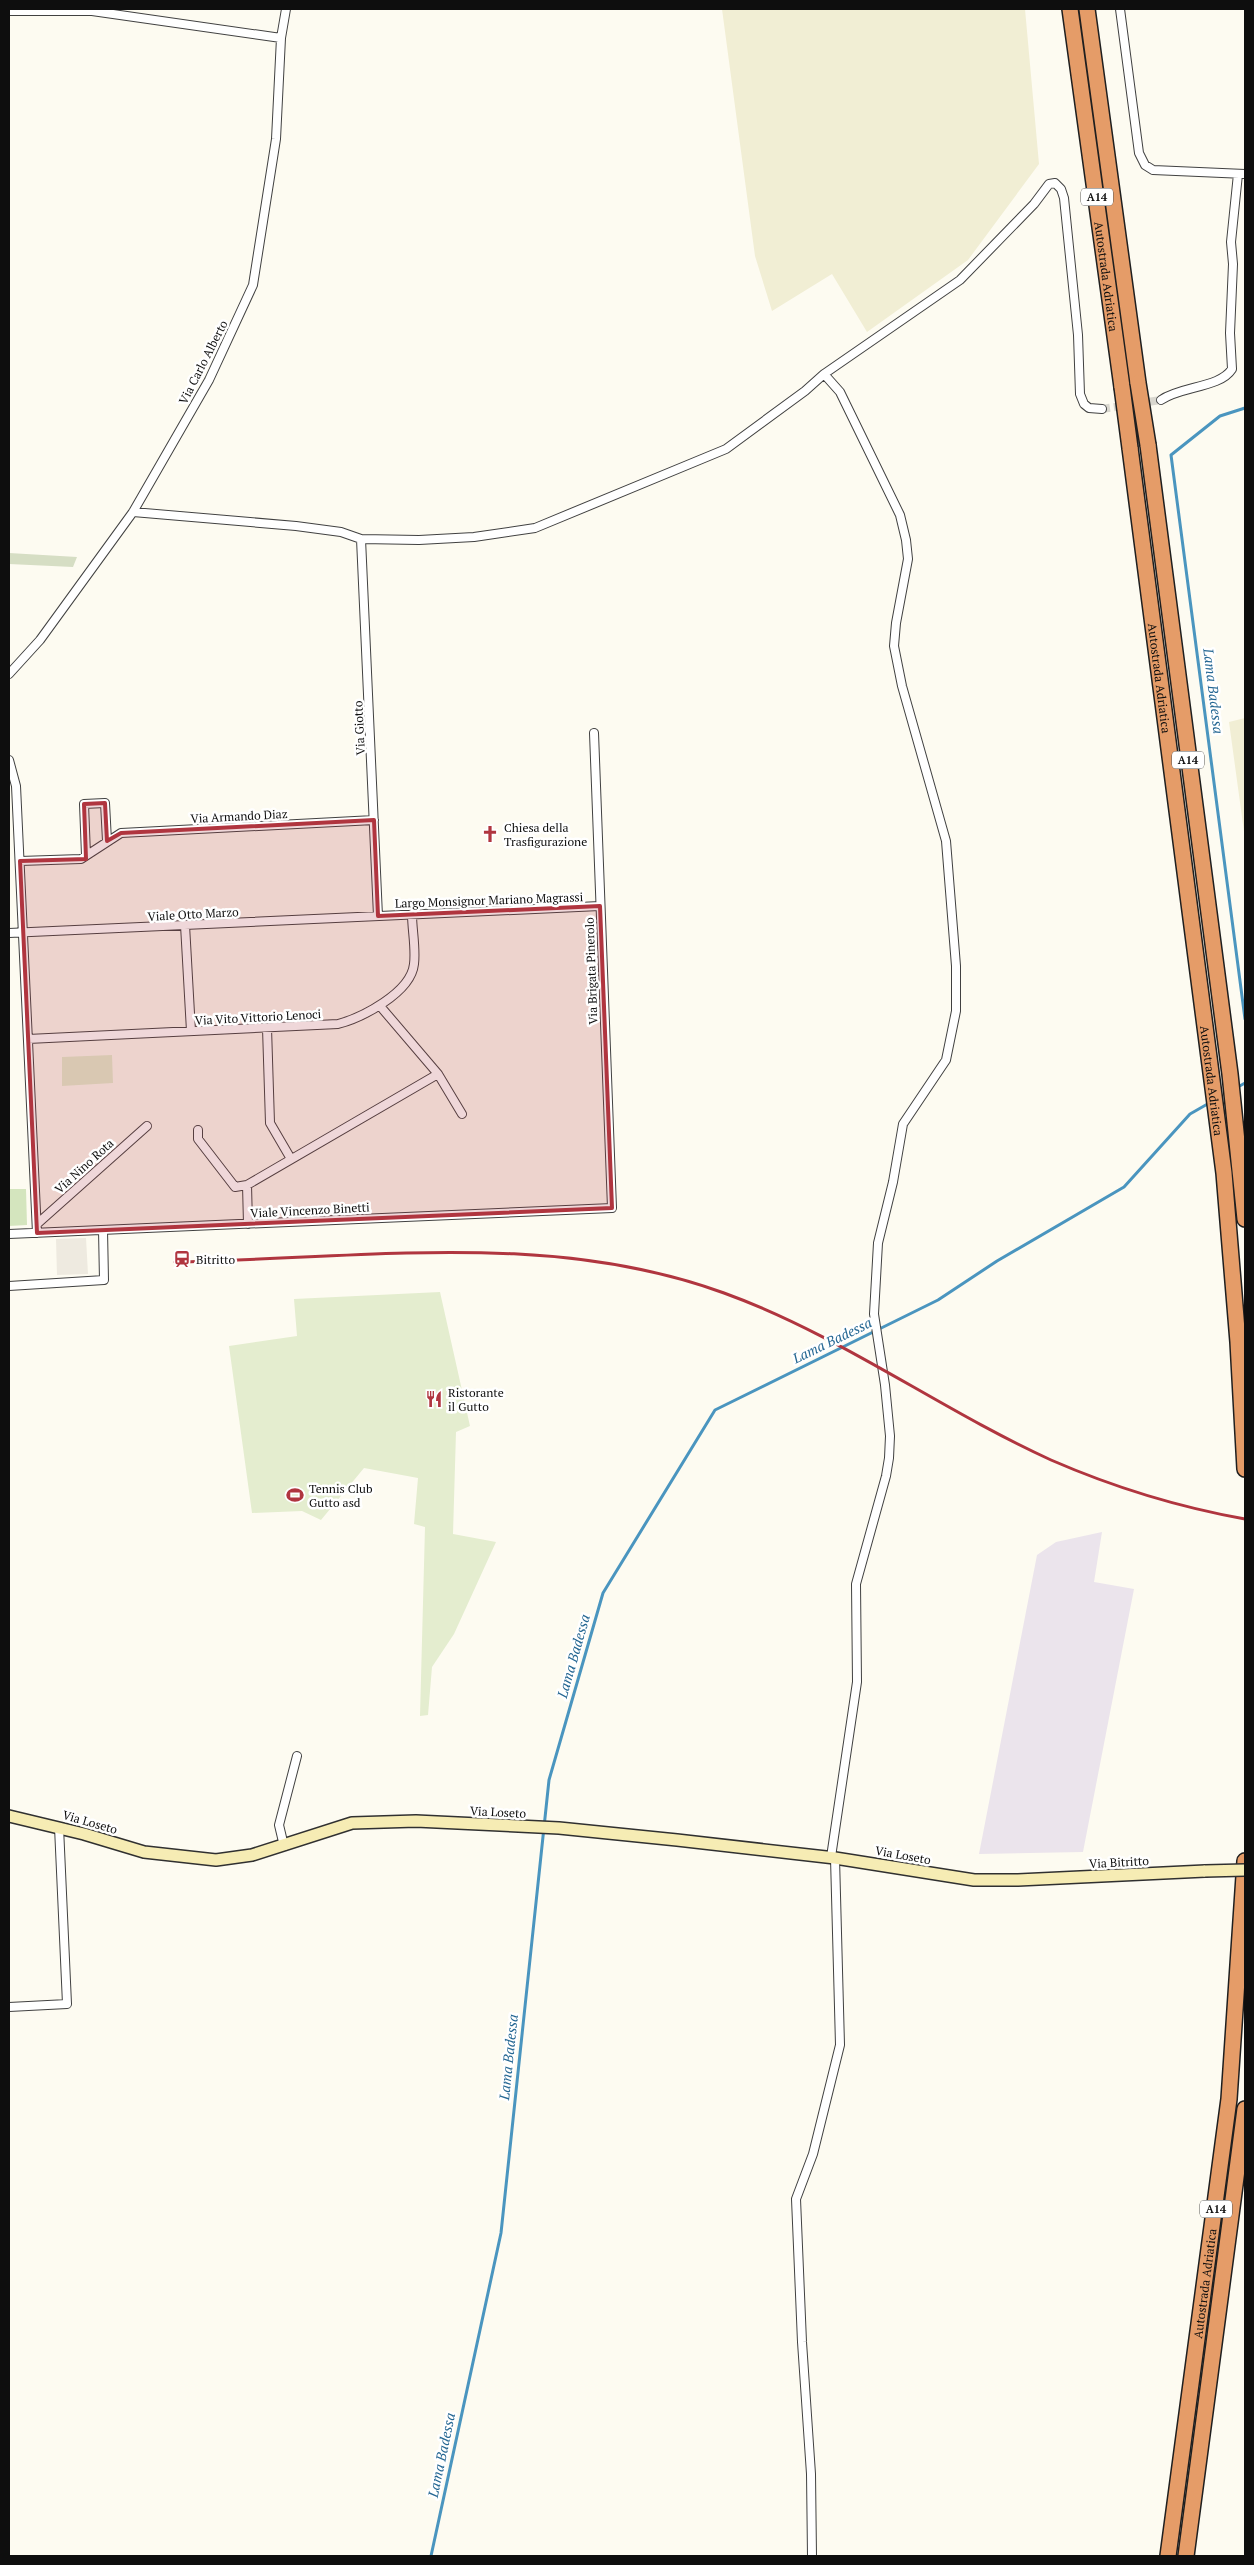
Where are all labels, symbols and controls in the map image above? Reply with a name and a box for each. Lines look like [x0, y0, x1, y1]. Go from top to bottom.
road number: A14 [1081, 188, 1113, 206]
street label: Autostrada Adriatica [1092, 221, 1122, 332]
street label: Via Carlo Alberto [175, 317, 231, 406]
street label: Autostrada Adriatica [1145, 622, 1174, 734]
water label: Lama Badessa [1199, 646, 1229, 735]
street label: Via Giotto [350, 700, 368, 756]
road number: A14 [1172, 752, 1204, 768]
street label: Via Armando Diaz [190, 806, 288, 826]
place label: Chiesa della Trasfigurazione [504, 820, 587, 849]
church icon: Chiesa della Trasfigurazione [480, 824, 500, 844]
street label: Largo Monsignor Mariano Magrassi [395, 889, 584, 911]
street label: Viale Otto Marzo [147, 904, 239, 924]
street label: Via Brigata Pinerolo [582, 917, 600, 1025]
street label: Via Vito Vittorio Lenoci [194, 1006, 322, 1028]
street label: Autostrada Adriatica [1197, 1025, 1227, 1137]
street label: Via Nino Rota [51, 1136, 117, 1196]
street label: Viale Vincenzo Binetti [250, 1199, 370, 1221]
station icon: Bitritto [172, 1249, 192, 1269]
place label: Bitritto [196, 1252, 236, 1267]
water label: Lama Badessa [788, 1313, 875, 1368]
place label: Ristorante il Gutto [448, 1385, 504, 1414]
restaurant icon: Ristorante il Gutto [424, 1389, 444, 1409]
place label: Tennis Club Gutto asd [309, 1481, 373, 1510]
sports icon: Tennis Club Gutto asd [285, 1485, 305, 1505]
water label: Lama Badessa [552, 1612, 594, 1701]
street label: Via Loseto [469, 1803, 527, 1821]
street label: Via Loseto [61, 1807, 119, 1837]
street label: Via Loseto [874, 1843, 932, 1867]
street label: Via Bitritto [1089, 1853, 1150, 1871]
water label: Lama Badessa [494, 2013, 522, 2102]
road number: A14 [1200, 2200, 1232, 2218]
street label: Autostrada Adriatica [1190, 2227, 1219, 2339]
water label: Lama Badessa [423, 2411, 459, 2500]

